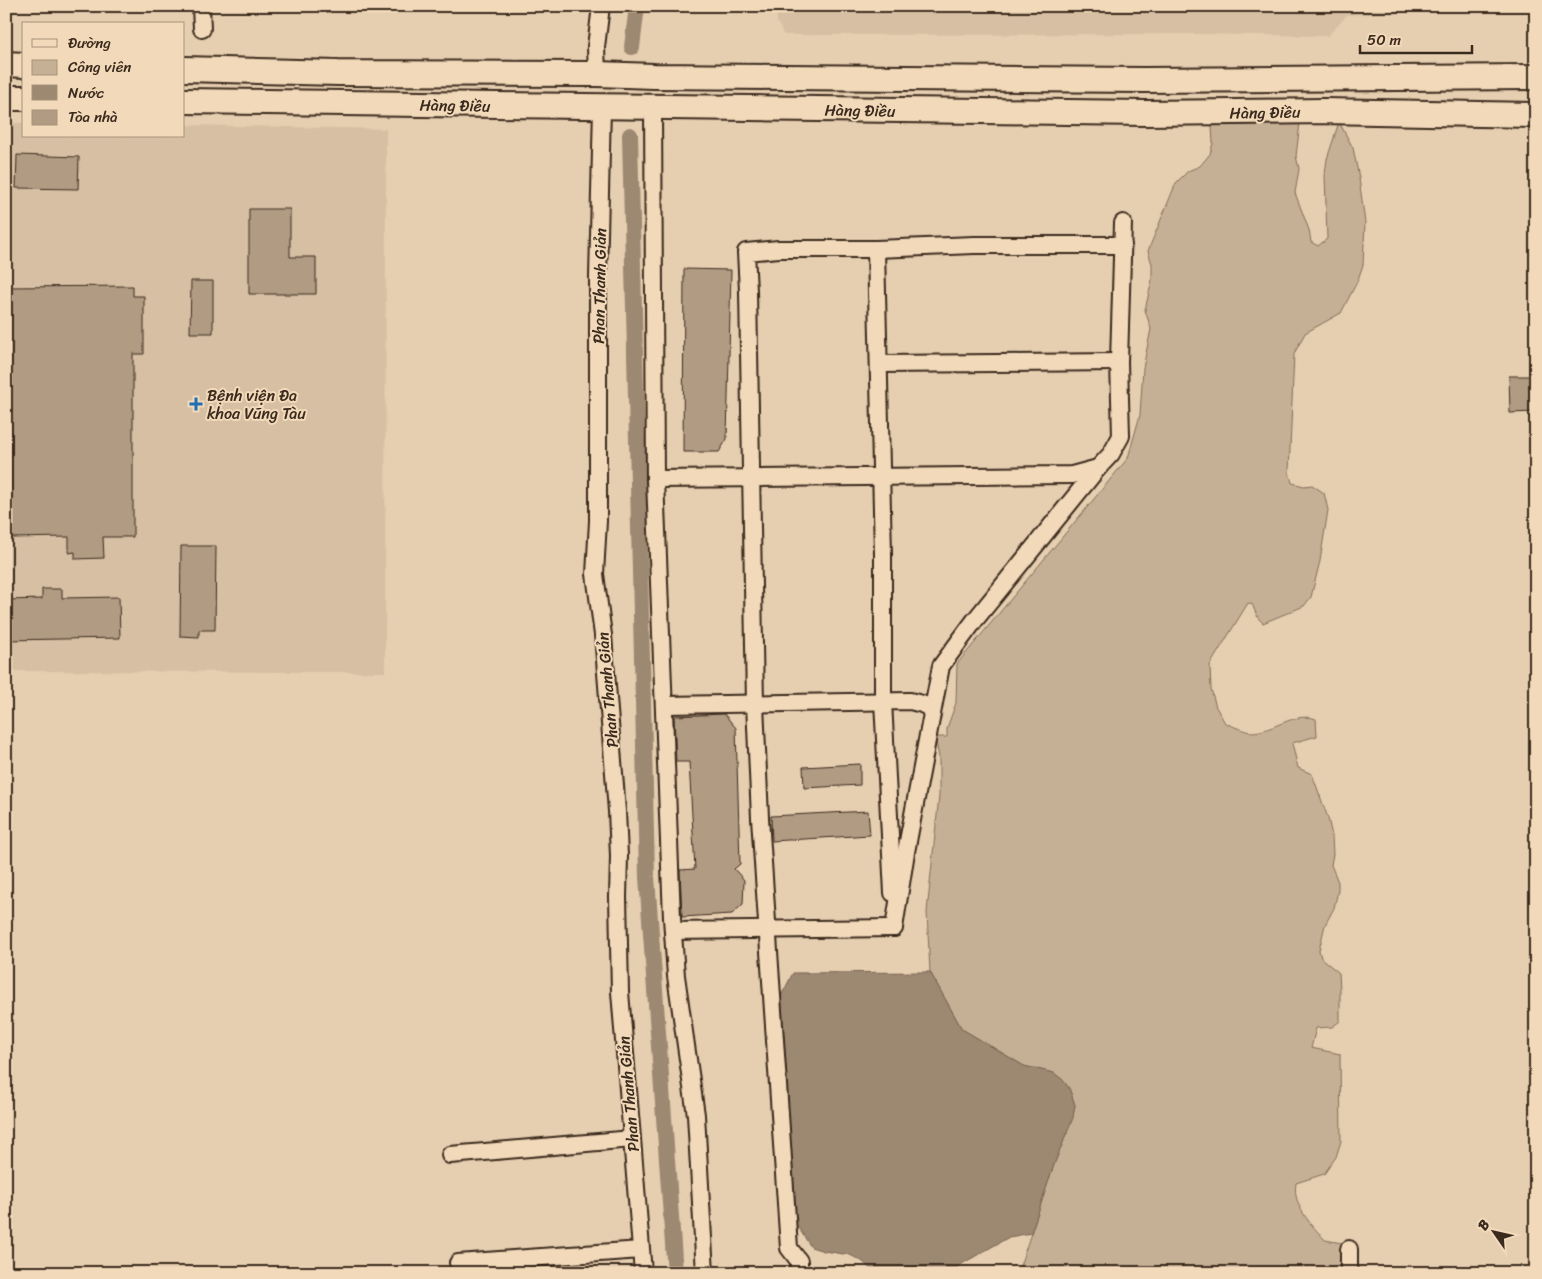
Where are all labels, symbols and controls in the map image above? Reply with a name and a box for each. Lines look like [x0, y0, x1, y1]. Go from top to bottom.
legend [22, 22, 185, 138]
scale bar [1360, 22, 1472, 54]
text: 50 m [1367, 27, 1402, 53]
text: Đường [68, 30, 111, 56]
text: Công viên [68, 54, 131, 80]
text: Nước [68, 80, 105, 106]
street label: Hàng Điều [419, 90, 491, 121]
street label: Hàng Điều [824, 95, 896, 126]
street label: Hàng Điều [1229, 97, 1301, 128]
text: Tòa nhà [68, 104, 118, 130]
street label: Phan Thanh Giản [584, 227, 615, 344]
place label: Bệnh viện Đa khoa Vũng Tàu [207, 381, 306, 428]
marker: Bệnh viện Đa khoa Vũng Tàu [189, 397, 203, 411]
street label: Phan Thanh Giản [588, 631, 627, 749]
street label: Phan Thanh Giản [609, 1035, 648, 1153]
north arrow [1470, 1206, 1520, 1256]
text: B [1471, 1214, 1497, 1236]

